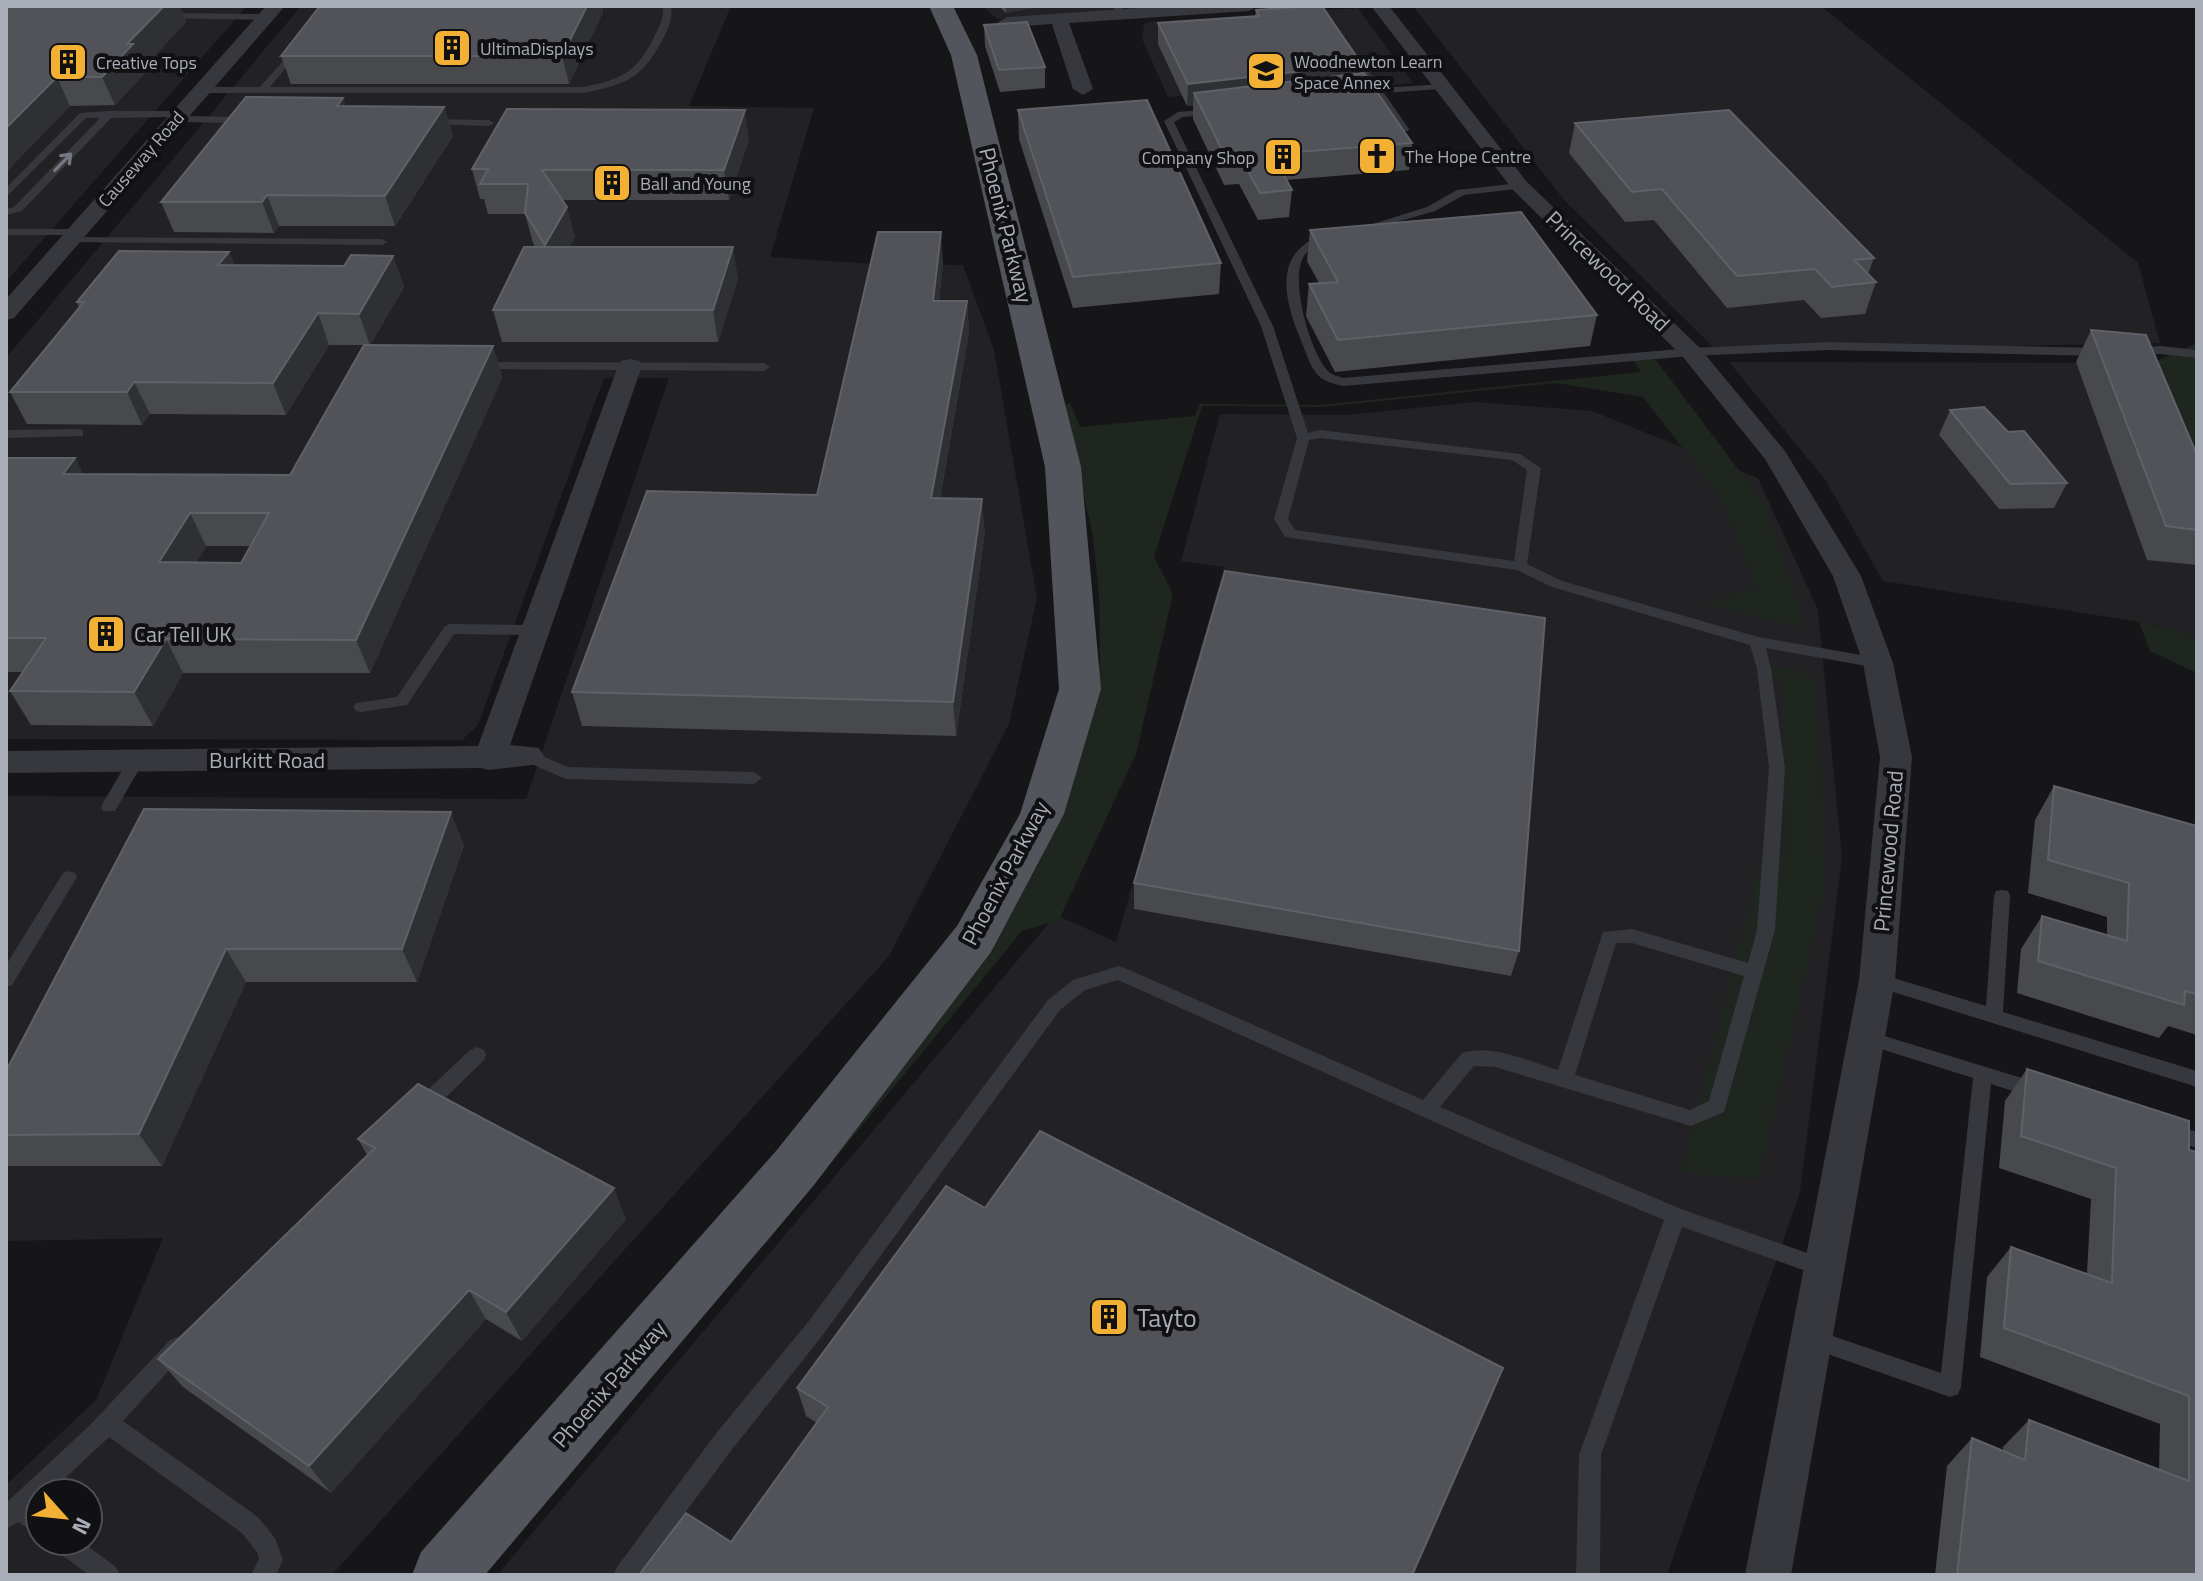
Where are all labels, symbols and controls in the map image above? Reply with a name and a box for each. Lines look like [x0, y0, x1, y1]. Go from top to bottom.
building icon: UltimaDisplays [431, 27, 473, 69]
place label: UltimaDisplays [480, 35, 594, 62]
building icon: Creative Tops [47, 41, 89, 83]
place label: Woodnewton Learn Space Annex [1294, 48, 1442, 96]
place label: Creative Tops [96, 49, 197, 76]
school or university icon: Woodnewton Learn Space Annex [1245, 50, 1287, 92]
street label: Causeway Road [91, 105, 191, 213]
church icon: The Hope Centre [1356, 135, 1398, 177]
building icon: Company Shop [1262, 136, 1304, 178]
place label: The Hope Centre [1405, 143, 1531, 170]
street label: Phoenix Parkway [970, 144, 1042, 307]
place label: Company Shop [1142, 144, 1255, 171]
one-way arrow [54, 152, 73, 172]
building icon: Ball and Young [591, 162, 633, 204]
place label: Ball and Young [640, 170, 751, 197]
street label: Princewood Road [1538, 203, 1678, 339]
building icon: Car Tell UK [85, 613, 127, 655]
place label: Car Tell UK [134, 617, 232, 651]
street label: Burkitt Road [209, 743, 325, 777]
street label: Princewood Road [1864, 769, 1912, 933]
street label: Phoenix Parkway [953, 794, 1058, 951]
building icon: Tayto [1088, 1296, 1130, 1338]
place label: Tayto [1137, 1298, 1197, 1337]
street label: Phoenix Parkway [544, 1312, 674, 1455]
north arrow [24, 1477, 104, 1557]
text: N [63, 1512, 100, 1541]

